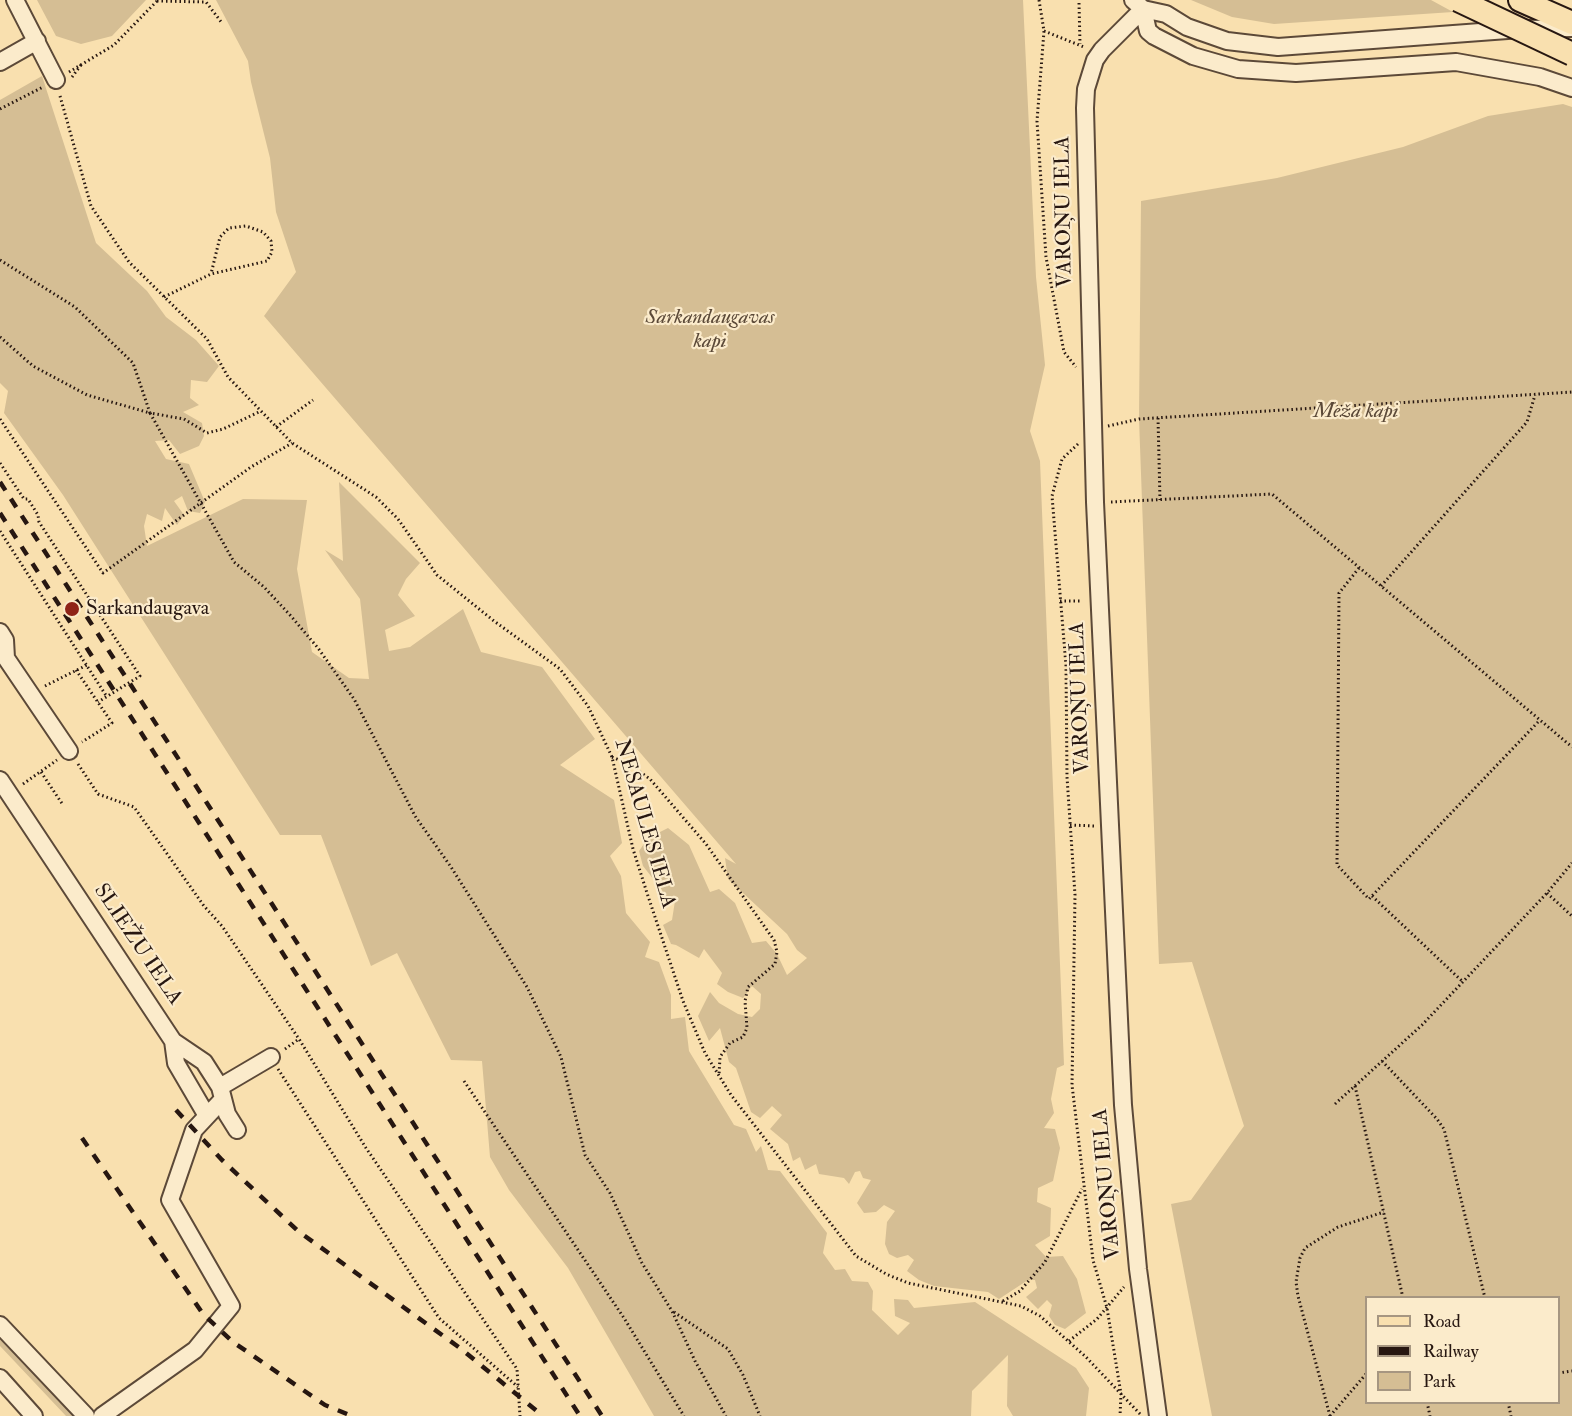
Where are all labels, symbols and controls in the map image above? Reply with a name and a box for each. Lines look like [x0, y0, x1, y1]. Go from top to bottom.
street label: VAROŅU IELA [1051, 136, 1079, 288]
park label: Sarkandaugavas kapi [646, 305, 774, 355]
park label: Meža kapi [1313, 399, 1399, 425]
place label: Sarkandaugava [86, 596, 209, 622]
marker: Sarkandaugava [63, 600, 81, 618]
street label: VAROŅU IELA [1066, 622, 1096, 774]
street label: NESAULES IELA [608, 736, 680, 912]
street label: SLIEŽU IELA [87, 880, 187, 1010]
street label: VAROŅU IELA [1089, 1107, 1127, 1261]
legend [1365, 1296, 1560, 1404]
text: Road [1423, 1310, 1461, 1333]
text: Railway [1423, 1340, 1479, 1363]
text: Park [1423, 1370, 1456, 1393]

